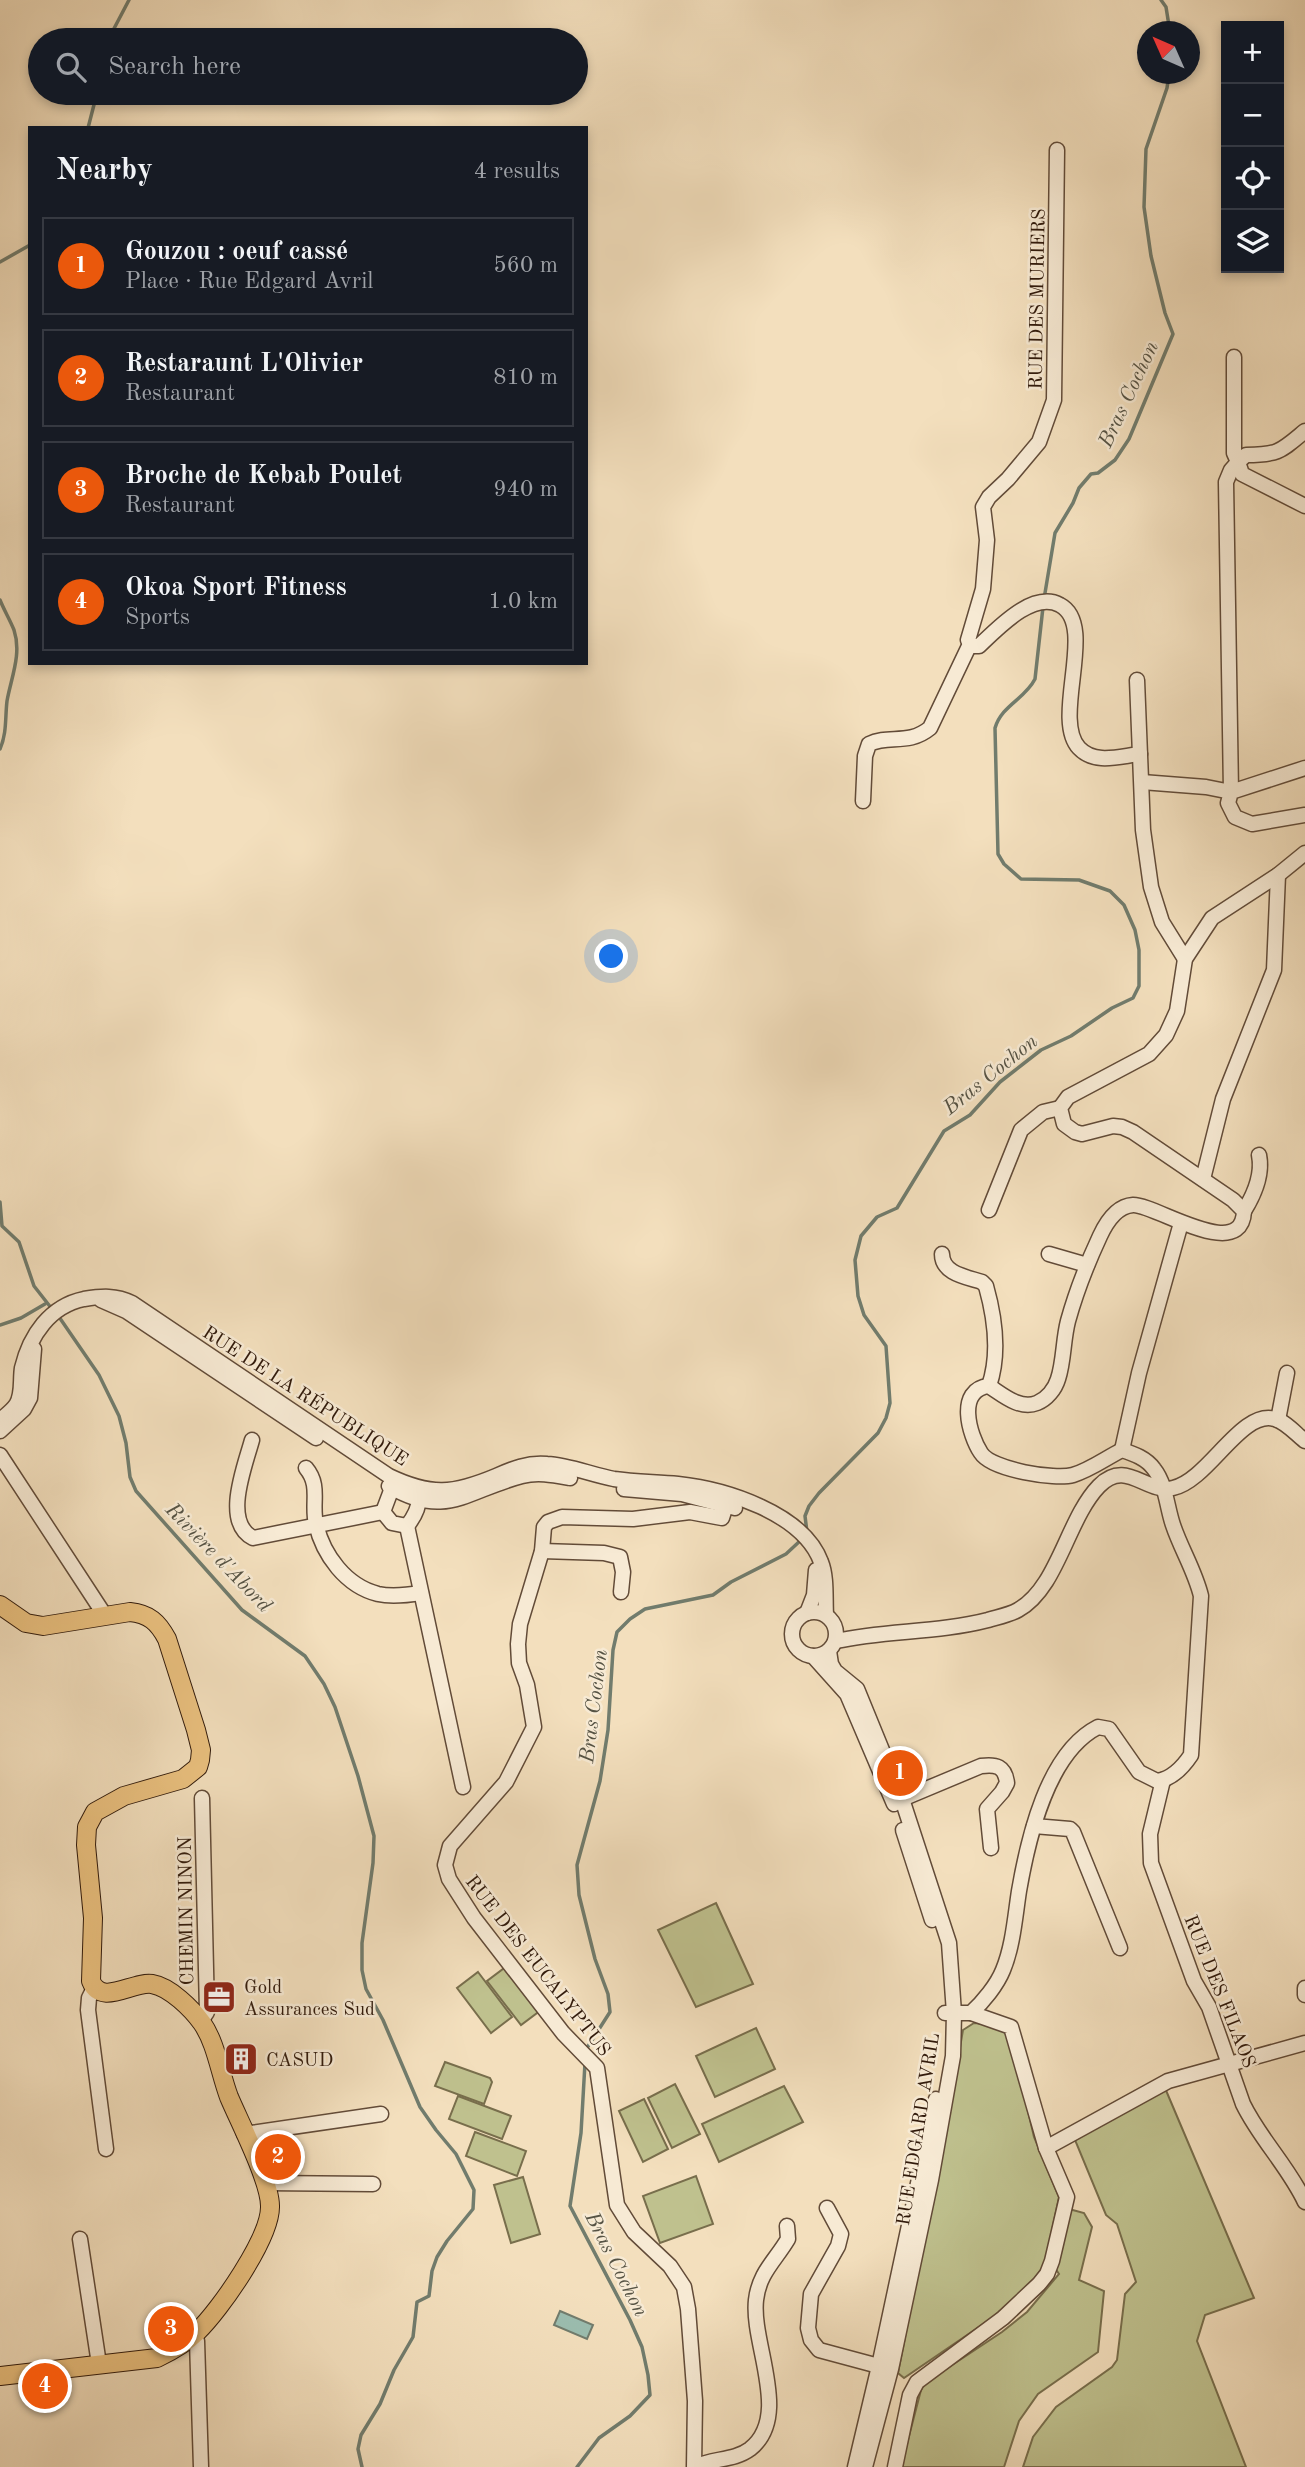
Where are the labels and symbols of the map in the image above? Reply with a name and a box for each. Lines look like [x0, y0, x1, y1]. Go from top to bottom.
north arrow [1137, 21, 1200, 84]
street label: RUE DES MURIERS [1027, 208, 1050, 390]
water label: Bras Cochon [1095, 338, 1163, 452]
your location [594, 939, 628, 973]
water label: Bras Cochon [939, 1031, 1042, 1120]
street label: RUE DE LA RÉPUBLIQUE [199, 1320, 413, 1471]
water label: Rivière d'Abord [160, 1499, 276, 1617]
water label: Bras Cochon [577, 1648, 612, 1765]
pin: 1 [877, 1747, 923, 1799]
street label: CHEMIN NINON [177, 1836, 198, 1986]
street label: RUE DES EUCALYPTUS [461, 1873, 613, 2060]
street label: RUE DES FILAOS [1179, 1913, 1258, 2071]
office icon: Gold Assurances Sud [200, 1978, 238, 2016]
place label: Gold Assurances Sud [244, 1979, 375, 2020]
street label: RUE EDGARD AVRIL [895, 2031, 944, 2227]
building icon: CASUD [222, 2040, 260, 2078]
place label: CASUD [266, 2052, 333, 2071]
pin: 2 [255, 2131, 301, 2183]
water label: Bras Cochon [580, 2208, 651, 2321]
pin: 3 [148, 2303, 194, 2355]
pin: 4 [22, 2360, 68, 2412]

